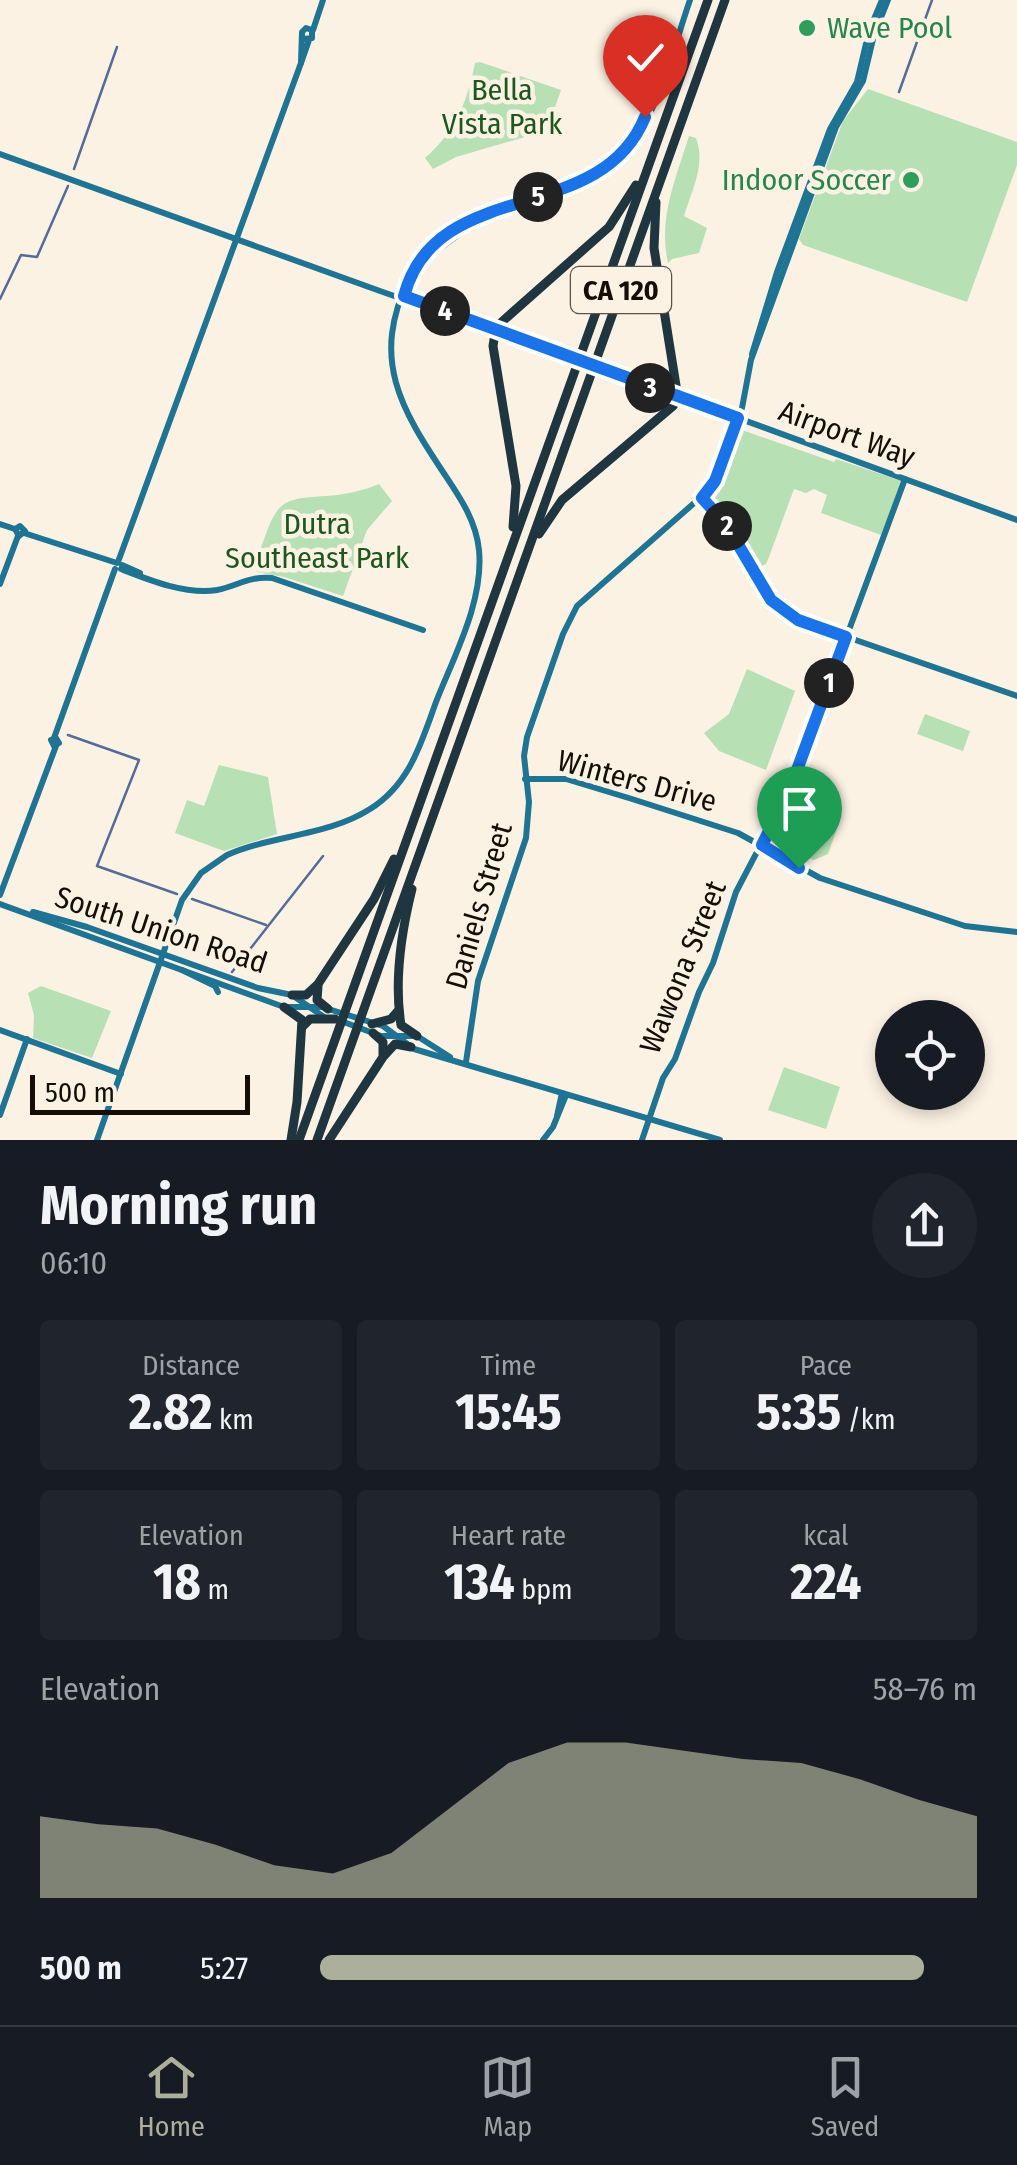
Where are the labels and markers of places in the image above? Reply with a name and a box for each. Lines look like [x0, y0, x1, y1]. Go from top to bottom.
place label: Wave Pool [827, 10, 952, 46]
pin [603, 15, 688, 118]
marker: Wave Pool [796, 17, 818, 39]
place label: Indoor Soccer [722, 162, 892, 198]
marker: Indoor Soccer [900, 169, 922, 191]
pin: 5 [513, 172, 563, 222]
pin: 4 [420, 286, 470, 336]
pin: 3 [625, 363, 675, 413]
pin: 2 [702, 501, 752, 551]
pin: 1 [804, 658, 854, 708]
pin [757, 766, 842, 869]

